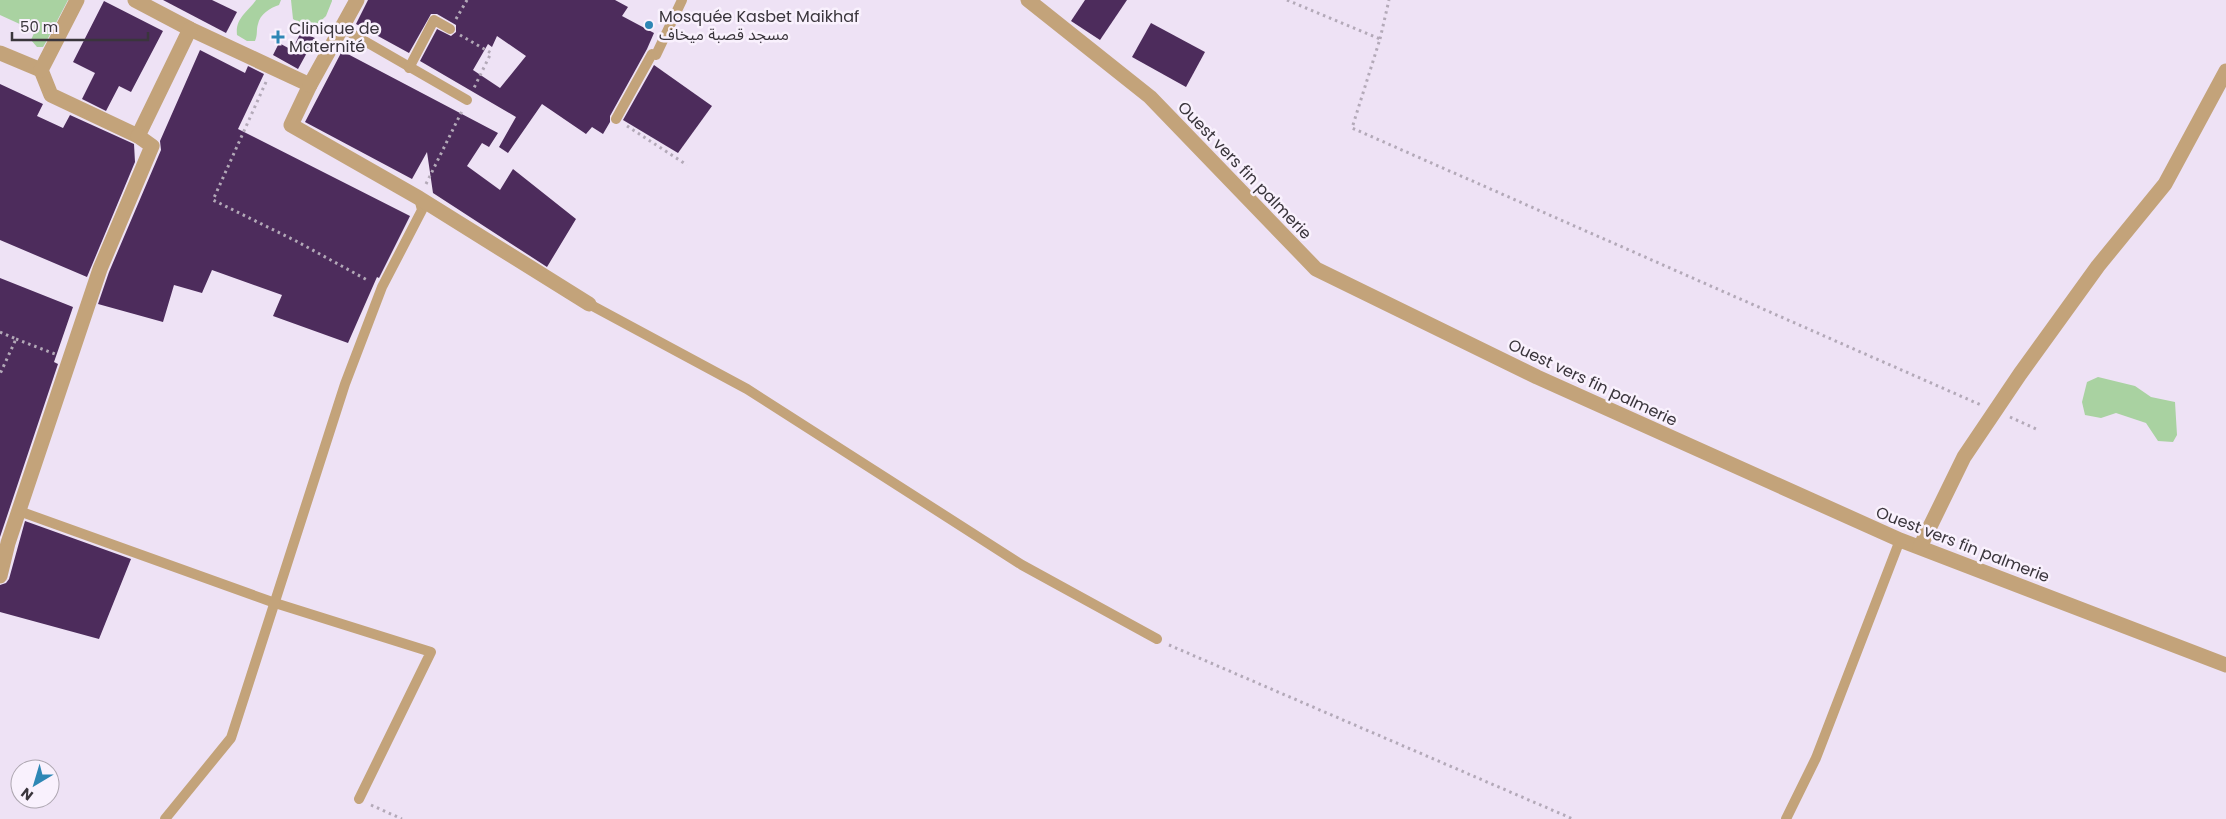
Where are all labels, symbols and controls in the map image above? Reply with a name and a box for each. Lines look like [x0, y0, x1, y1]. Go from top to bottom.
place label: Mosquée Kasbet Maikhaf مسجد قصبة ميخاف [659, 5, 859, 46]
scale bar [12, 10, 149, 42]
text: 50 m [20, 16, 58, 37]
place label: Clinique de Maternité [289, 17, 379, 58]
marker: Mosquée Kasbet Maikhaf مسجد قصبة ميخاف [643, 19, 655, 31]
marker: Clinique de Maternité [271, 30, 285, 44]
street label: Ouest vers fin palmerie [1172, 96, 1317, 245]
street label: Ouest vers fin palmerie [1504, 333, 1681, 432]
street label: Ouest vers fin palmerie [1873, 501, 2053, 588]
north arrow [10, 759, 60, 809]
text: N [17, 783, 37, 805]

